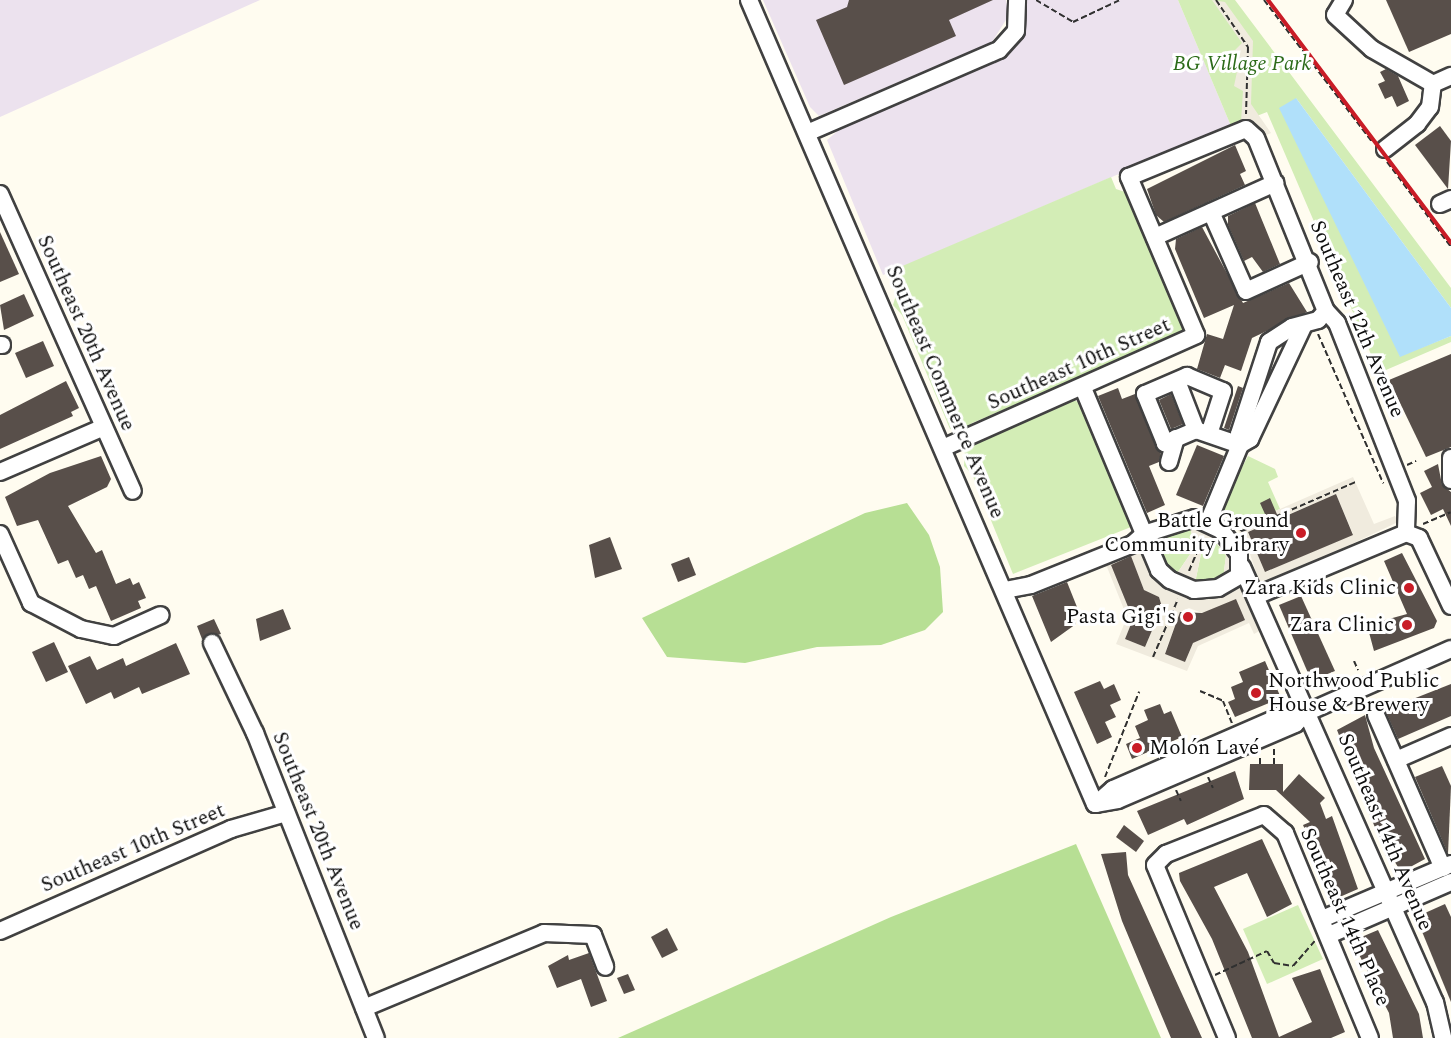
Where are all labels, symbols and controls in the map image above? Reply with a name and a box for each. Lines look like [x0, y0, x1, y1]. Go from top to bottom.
park label: BG Village Park [1173, 51, 1311, 77]
street label: Southeast 12th Avenue [1304, 217, 1410, 421]
street label: Southeast 20th Avenue [31, 231, 141, 435]
street label: Southeast Commerce Avenue [880, 262, 1010, 522]
street label: Southeast 10th Street [984, 312, 1174, 416]
place label: Battle Ground Community Library [1104, 508, 1289, 558]
marker: Battle Ground Community Library [1294, 526, 1308, 540]
place label: Zara Kids Clinic [1244, 575, 1396, 601]
marker: Zara Kids Clinic [1400, 579, 1418, 597]
place label: Pasta Gigi's [1066, 604, 1176, 630]
marker: Pasta Gigi's [1181, 610, 1195, 624]
place label: Zara Clinic [1289, 612, 1394, 638]
marker: Zara Clinic [1398, 616, 1416, 634]
place label: Northwood Public House & Brewery [1268, 668, 1439, 718]
marker: Northwood Public House & Brewery [1249, 686, 1263, 700]
street label: Southeast 20th Avenue [267, 728, 369, 934]
street label: Southeast 14th Avenue [1332, 730, 1438, 934]
place label: Molón Lavé [1149, 735, 1259, 761]
marker: Molón Lavé [1130, 741, 1144, 755]
street label: Southeast 10th Street [37, 798, 229, 898]
street label: Southeast 14th Place [1294, 824, 1396, 1010]

